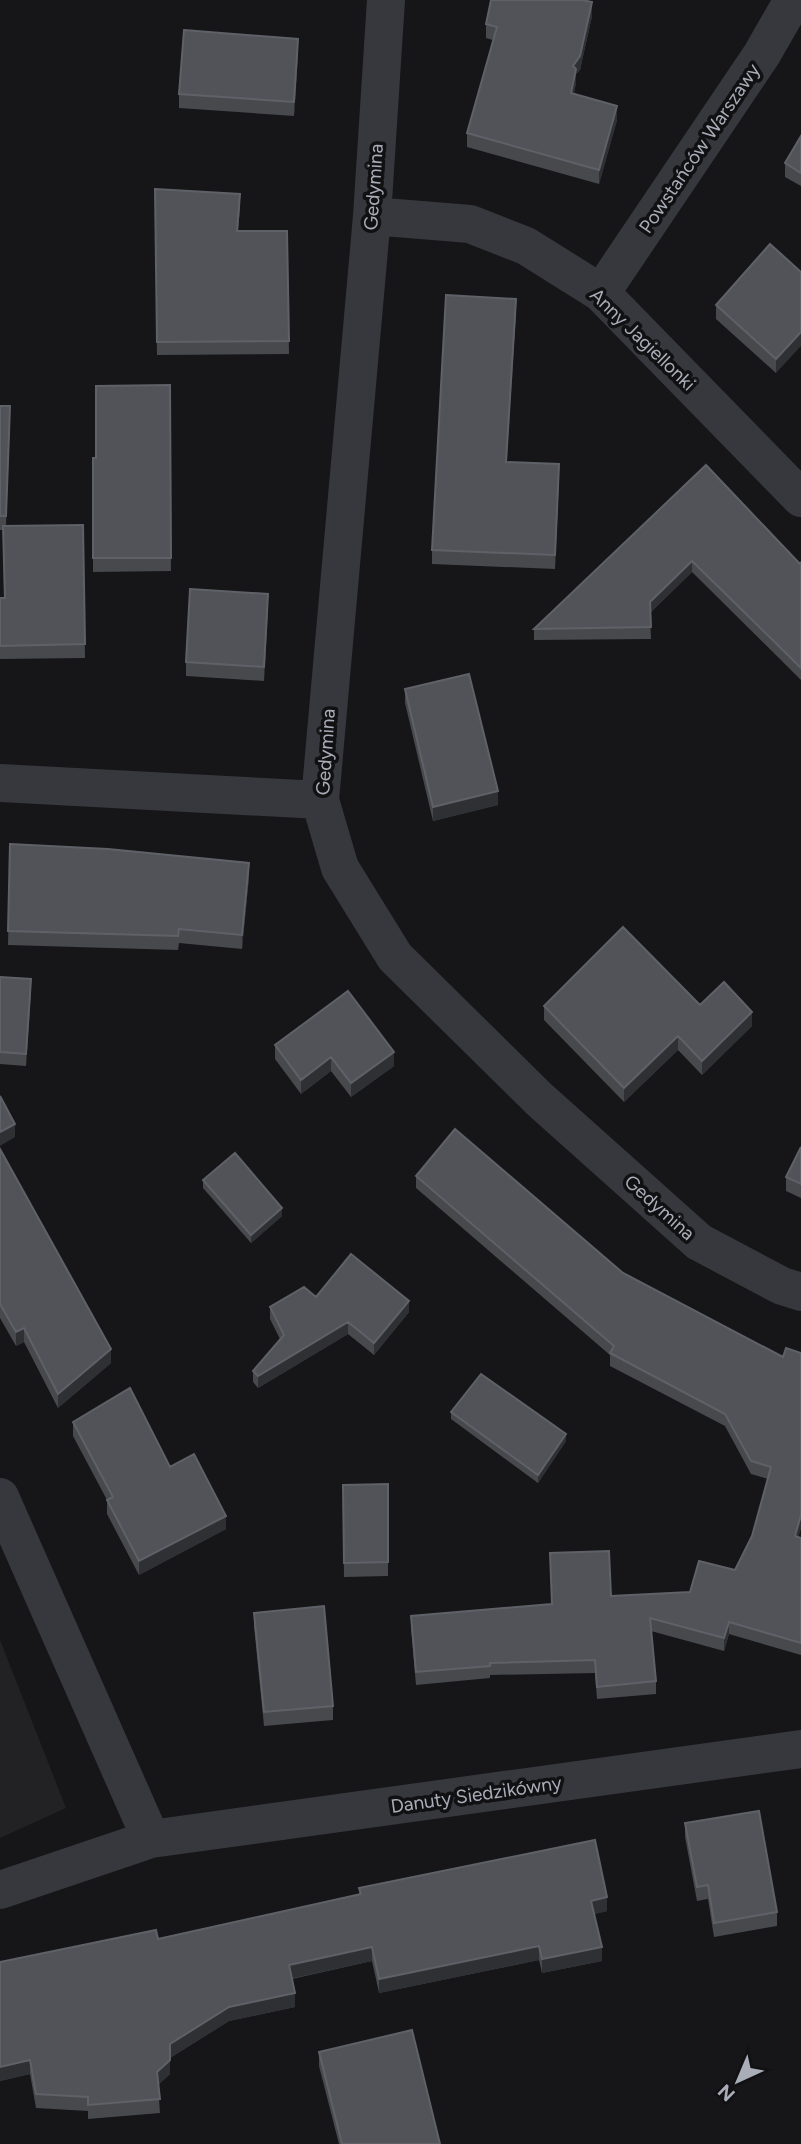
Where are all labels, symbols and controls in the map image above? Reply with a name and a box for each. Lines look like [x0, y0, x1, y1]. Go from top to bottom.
street label: Powstańców Warszawy [634, 59, 765, 237]
street label: Gedymina [359, 143, 388, 231]
street label: Anny Jagiellonki [585, 283, 700, 395]
street label: Gedymina [311, 708, 340, 796]
street label: Gedymina [620, 1170, 700, 1245]
street label: Danuty Siedzikówny [389, 1771, 563, 1818]
north arrow [703, 2046, 773, 2116]
text: N [713, 2079, 740, 2106]

